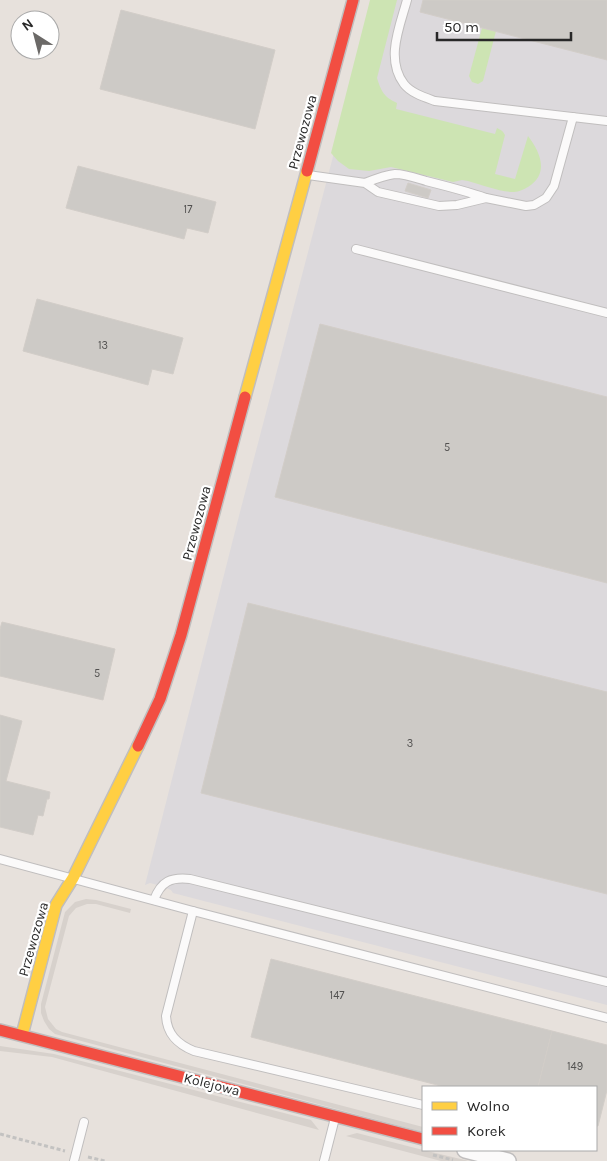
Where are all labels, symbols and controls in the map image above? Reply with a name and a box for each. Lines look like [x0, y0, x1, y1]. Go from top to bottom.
north arrow [10, 10, 60, 60]
scale bar [437, 10, 571, 42]
text: N [19, 15, 37, 35]
text: 50 m [444, 18, 479, 36]
street label: Przewozowa [284, 93, 321, 171]
house number: 17 [184, 203, 192, 216]
house number: 13 [98, 339, 108, 352]
house number: 5 [444, 441, 450, 454]
street label: Przewozowa [178, 484, 215, 562]
house number: 5 [94, 667, 100, 680]
house number: 3 [407, 737, 413, 750]
street label: Przewozowa [15, 900, 52, 978]
house number: 147 [330, 989, 344, 1002]
house number: 149 [567, 1060, 583, 1073]
street label: Kolejowa [182, 1069, 242, 1100]
legend [422, 1086, 597, 1151]
text: Wolno [467, 1097, 510, 1115]
text: Korek [467, 1122, 506, 1140]

